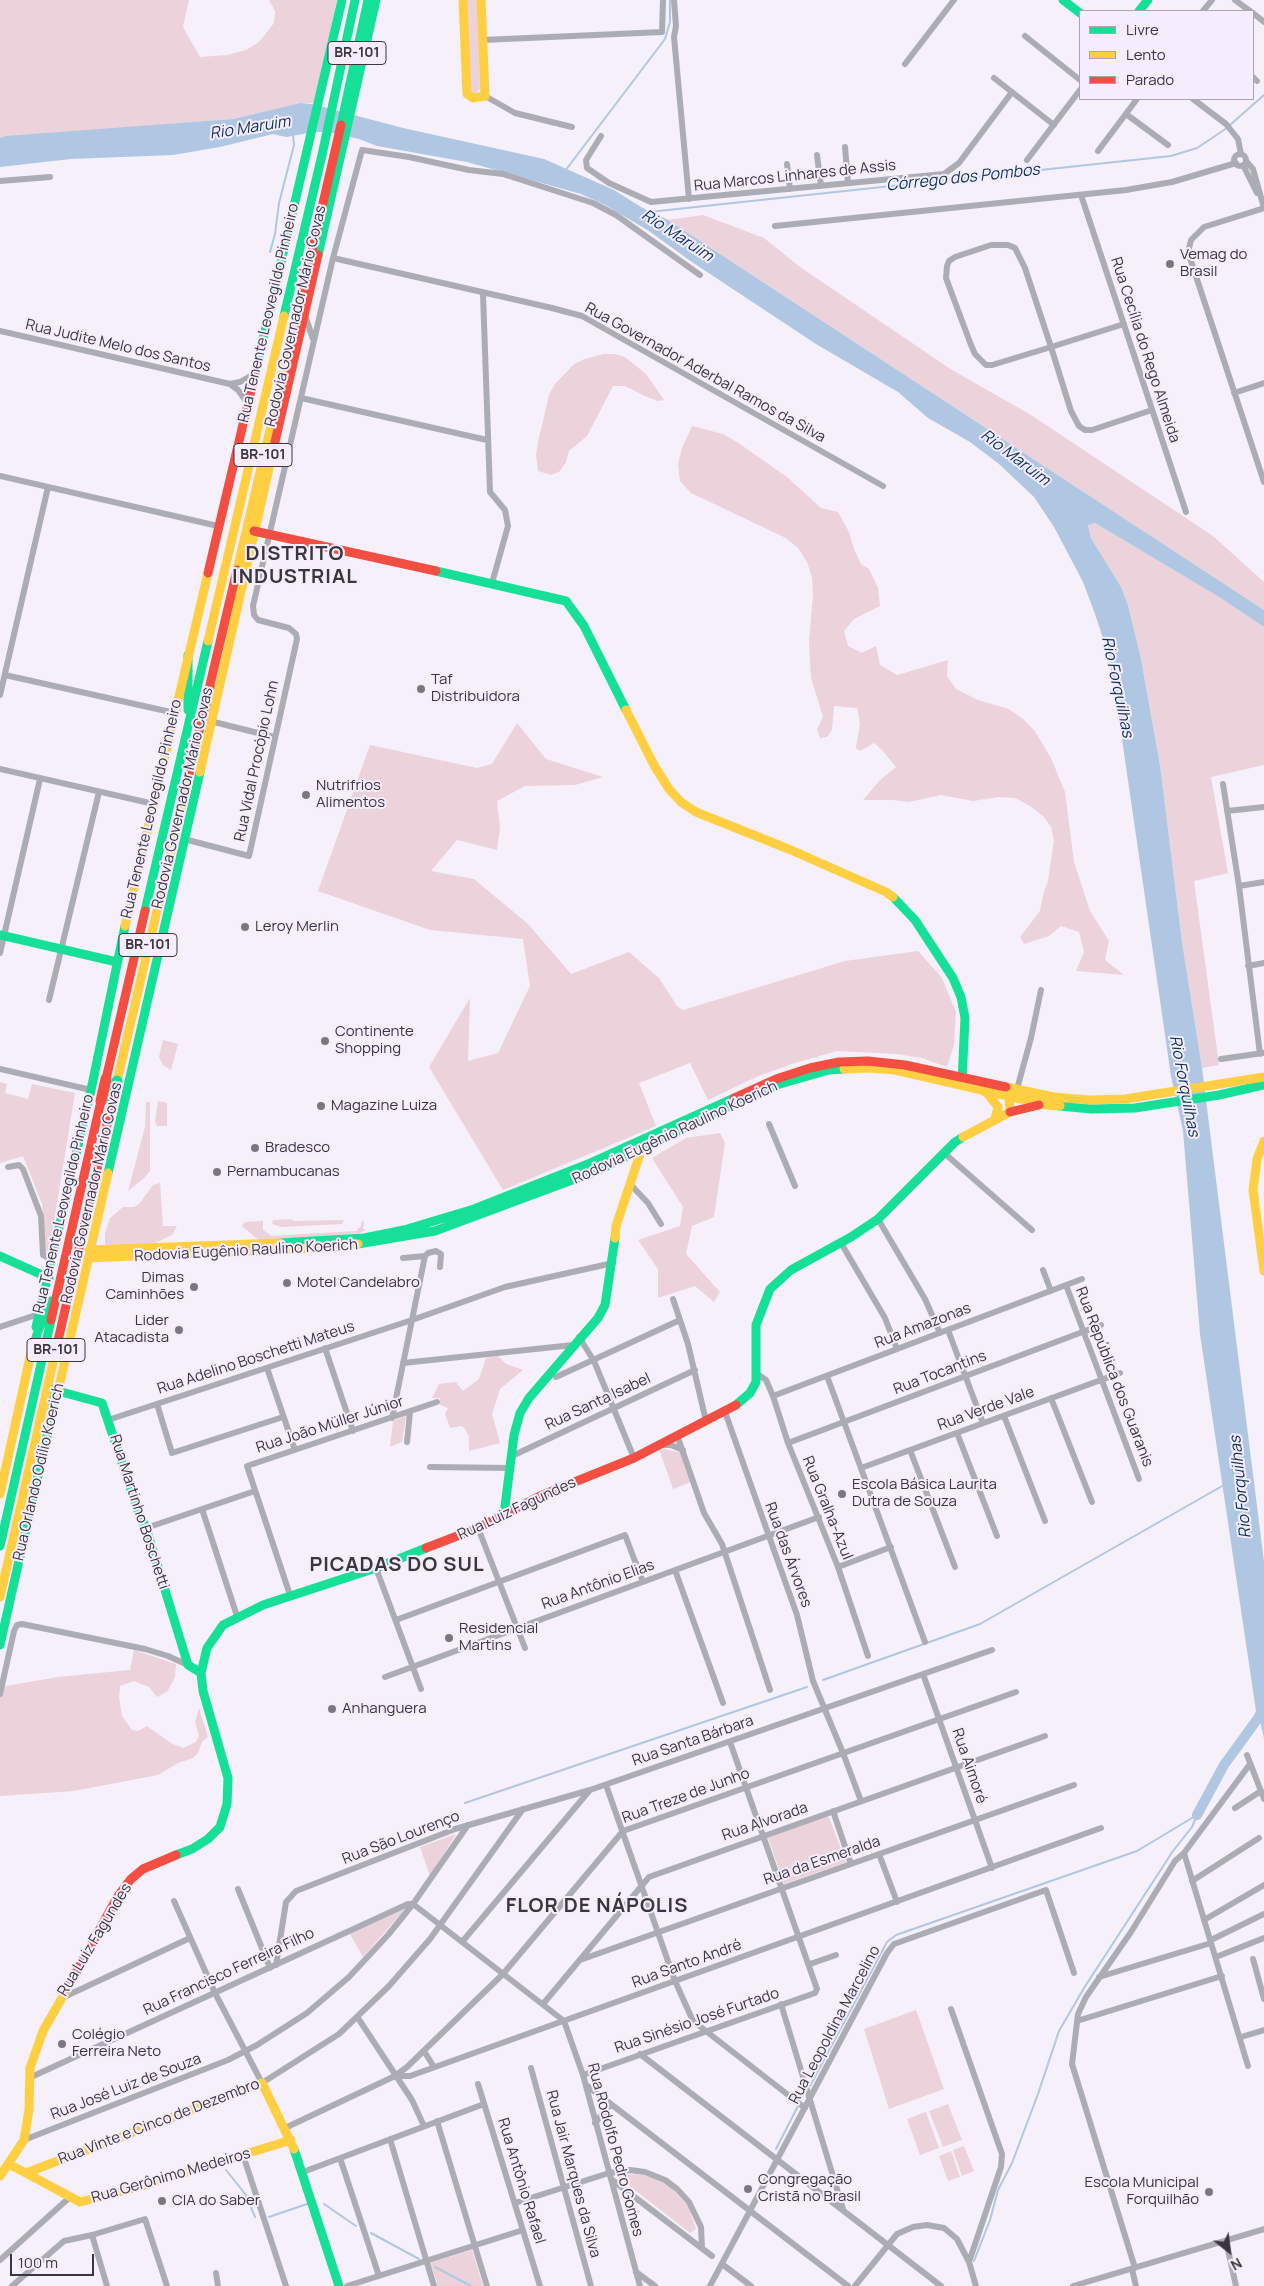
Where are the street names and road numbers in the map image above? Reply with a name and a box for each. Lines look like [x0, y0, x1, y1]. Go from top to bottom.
road number: BR-101 [328, 42, 386, 64]
street label: Rua Marcos Linhares de Assis [693, 156, 897, 196]
street label: Rua Tenente Leovegildo Pinheiro [235, 202, 303, 424]
street label: Rodovia Governador Mário Covas [262, 204, 330, 428]
street label: Rua Cecília do Rego Almeida [1106, 255, 1184, 445]
street label: Rua Governador Aderbal Ramos da Silva [582, 299, 828, 447]
street label: Rua Judite Melo dos Santos [24, 316, 212, 376]
road number: BR-101 [234, 444, 292, 466]
street label: Rua Vidal Procópio Lohn [231, 679, 283, 843]
street label: Rodovia Governador Mário Covas [149, 686, 217, 910]
street label: Rua Tenente Leovegildo Pinheiro [118, 698, 186, 920]
road number: BR-101 [119, 934, 177, 956]
street label: Rodovia Eugênio Raulino Koerich [570, 1078, 780, 1188]
street label: Rodovia Governador Mário Covas [58, 1081, 126, 1305]
street label: Rua Tenente Leovegildo Pinheiro [30, 1093, 98, 1315]
street label: Rodovia Eugênio Raulino Koerich [134, 1236, 358, 1266]
street label: Rua República dos Guaranis [1071, 1285, 1157, 1469]
street label: Rua Amazonas [872, 1299, 974, 1353]
street label: Rua Adelino Boschetti Mateus [155, 1318, 357, 1398]
road number: BR-101 [27, 1338, 85, 1362]
street label: Rua Tocantins [891, 1347, 989, 1399]
street label: Rua Santa Isabel [542, 1370, 654, 1434]
street label: Rua Orlando Odílio Koerich [10, 1382, 68, 1562]
street label: Rua Verde Vale [935, 1383, 1037, 1435]
street label: Rua João Müller Júnior [254, 1393, 406, 1457]
street label: Rua Martinho Boschetti [105, 1432, 173, 1592]
street label: Rua Gralha-Azul [798, 1453, 856, 1563]
street label: Rua Luiz Fagundes [455, 1474, 579, 1544]
street label: Rua das Árvores [761, 1500, 815, 1610]
street label: Rua Antônio Elias [539, 1556, 657, 1614]
street label: Rua Santa Bárbara [630, 1712, 756, 1770]
street label: Rua Aimoré [948, 1726, 990, 1806]
street label: Rua Treze de Junho [620, 1765, 752, 1827]
street label: Rua Alvorada [720, 1799, 810, 1845]
street label: Rua São Lourenço [340, 1807, 462, 1869]
street label: Rua da Esmeralda [761, 1833, 883, 1889]
street label: Rua Luiz Fagundes [54, 1880, 136, 2000]
street label: Rua Francisco Ferreira Filho [141, 1924, 317, 2020]
street label: Rua Santo André [630, 1936, 744, 1992]
street label: Rua Leopoldina Marcelino [786, 1943, 884, 2107]
street label: Rua Sinésio José Furtado [612, 1984, 782, 2058]
street label: Rua José Luiz de Souza [48, 2050, 204, 2124]
street label: Rua Rodolfo Pedro Gomes [583, 2061, 647, 2239]
street label: Rua Vinte e Cinco de Dezembro [56, 2075, 262, 2169]
street label: Rua Jair Marques da Silva [542, 2088, 604, 2260]
street label: Rua Antônio Rafael [493, 2116, 549, 2246]
street label: Rua Gerônimo Medeiros [89, 2145, 253, 2207]

